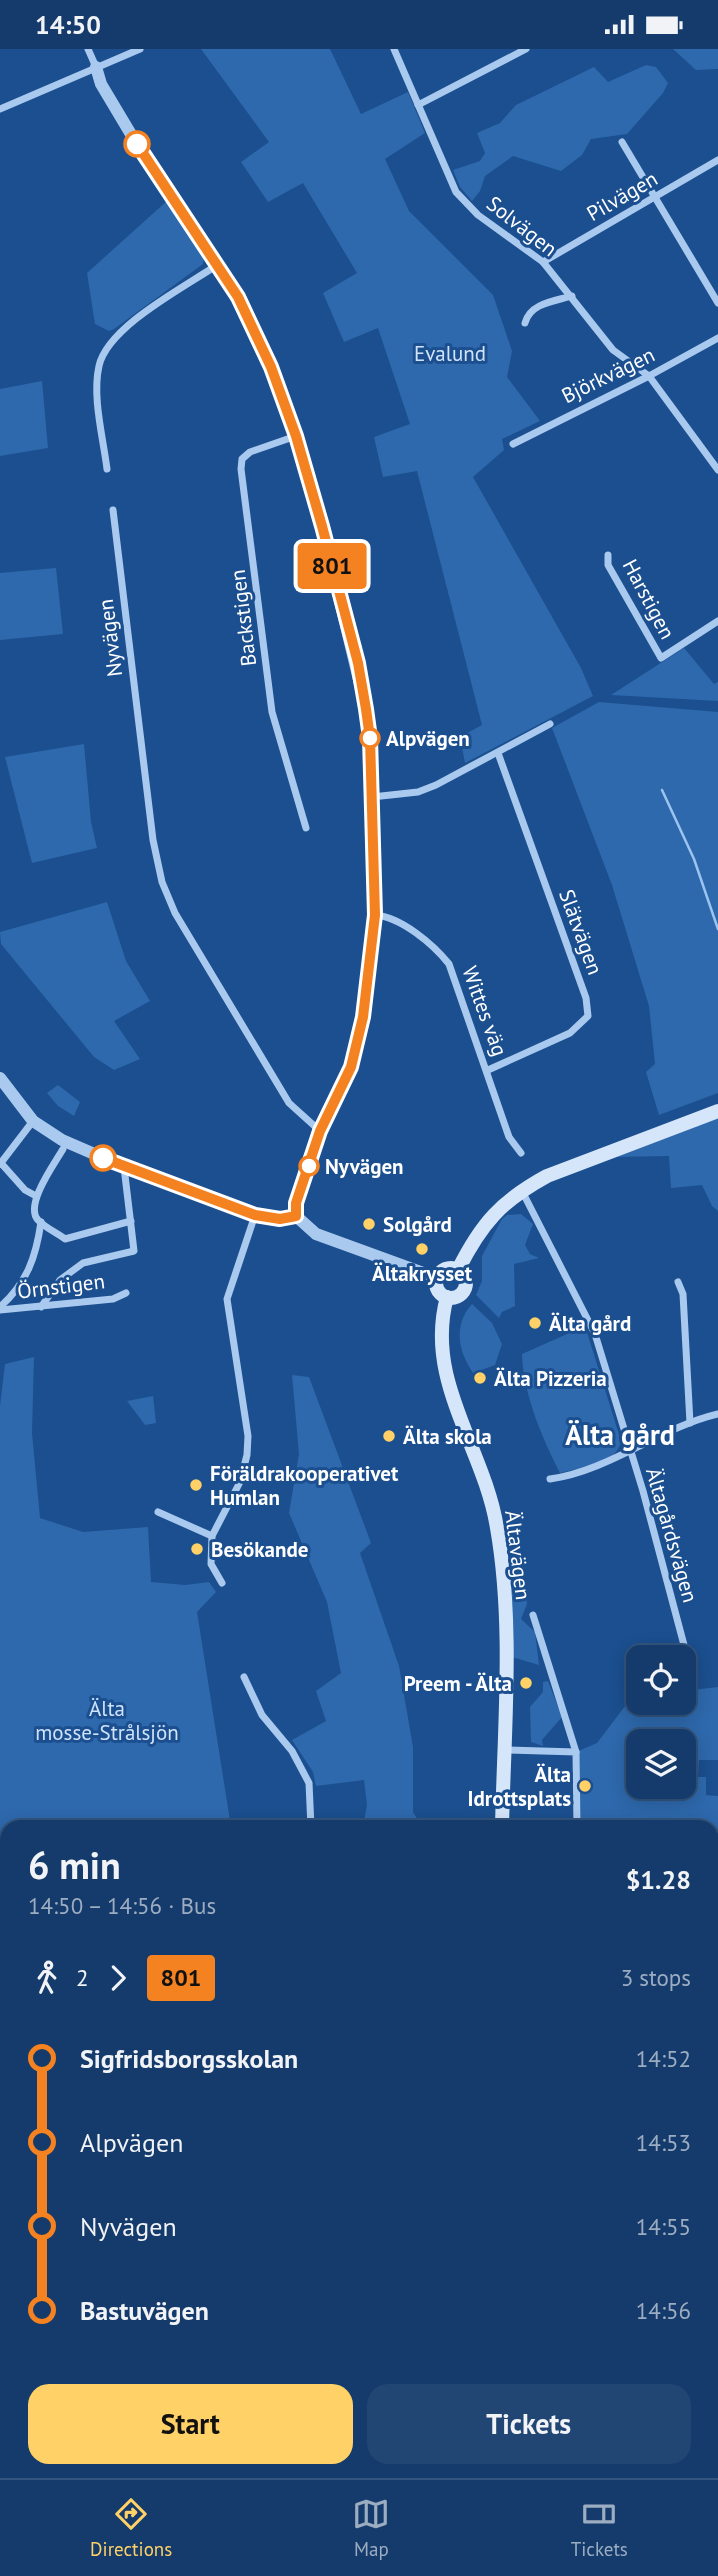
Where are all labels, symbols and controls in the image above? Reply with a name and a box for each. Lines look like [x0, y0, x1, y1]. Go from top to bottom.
text: 14:50 [35, 8, 101, 41]
unlabelled marker [124, 131, 150, 157]
street label: Pilvägen [582, 165, 662, 227]
street label: Solvägen [481, 190, 563, 262]
park label: Evalund [414, 340, 486, 367]
street label: Björkvägen [557, 341, 659, 409]
line badge: 801 [292, 543, 372, 589]
text: 801 [312, 550, 352, 581]
street label: Harstigen [617, 554, 681, 644]
street label: Backstigen [224, 568, 262, 668]
street label: Nyvägen [92, 598, 128, 678]
place label: Alpvägen [386, 725, 470, 752]
marker: Alpvägen [360, 728, 380, 748]
street label: Slätvägen [553, 886, 609, 978]
street label: Wittes väg [456, 962, 514, 1060]
unlabelled marker [90, 1145, 116, 1171]
place label: Nyvägen [325, 1153, 404, 1180]
marker: Nyvägen [299, 1156, 319, 1176]
place label: Solgård [383, 1211, 452, 1238]
marker: Solgård [361, 1216, 377, 1232]
marker: Ältakrysset [414, 1241, 430, 1257]
place label: Ältakrysset [372, 1260, 473, 1287]
street label: Örnstigen [16, 1267, 106, 1305]
place label: Älta gård [549, 1310, 631, 1337]
marker: Älta gård [527, 1315, 543, 1331]
place label: Älta Pizzeria [494, 1365, 607, 1392]
marker: Älta Pizzeria [472, 1370, 488, 1386]
district label: Älta gård [565, 1416, 675, 1453]
place label: Älta skola [403, 1423, 492, 1450]
marker: Älta skola [381, 1428, 397, 1444]
place label: Föräldrakooperativet Humlan [210, 1460, 399, 1511]
street label: Ältagårdsvägen [640, 1465, 704, 1605]
marker: Föräldrakooperativet Humlan [188, 1477, 204, 1493]
street label: Ältavägen [499, 1509, 537, 1601]
place label: Besökande [211, 1536, 308, 1563]
marker: Besökande [189, 1541, 205, 1557]
map controls [626, 1645, 696, 1799]
button: locate [626, 1645, 696, 1715]
place label: Preem - Älta [404, 1670, 512, 1697]
marker: Preem - Älta [518, 1675, 534, 1691]
park label: Älta mosse-Strålsjön [35, 1695, 179, 1746]
button: layers [626, 1729, 696, 1799]
place label: Älta Idrottsplats [468, 1761, 571, 1812]
marker: Älta Idrottsplats [577, 1778, 593, 1794]
text: 6 min [28, 1840, 121, 1889]
text: $1.28 [626, 1863, 691, 1896]
text: 14:50 – 14:56 · Bus [28, 1891, 216, 1920]
icon: walk [28, 1959, 66, 1997]
icon: forward [99, 1959, 137, 1997]
text: 801 [161, 1962, 201, 1993]
text: 2 [76, 1963, 89, 1992]
text: 3 stops [621, 1963, 691, 1992]
text: Sigfridsborgsskolan [80, 2042, 298, 2075]
text: 14:52 [636, 2044, 691, 2073]
text: Alpvägen [80, 2126, 183, 2159]
text: 14:53 [636, 2128, 691, 2157]
text: Nyvägen [80, 2210, 177, 2243]
text: 14:55 [636, 2212, 691, 2241]
text: Bastuvägen [80, 2294, 209, 2327]
text: 14:56 [636, 2296, 691, 2325]
button: Start [28, 2384, 353, 2464]
button: Tickets [367, 2384, 691, 2464]
tab: Directions [90, 2495, 172, 2561]
tab: Map [352, 2495, 390, 2561]
tab: Tickets [571, 2495, 628, 2561]

